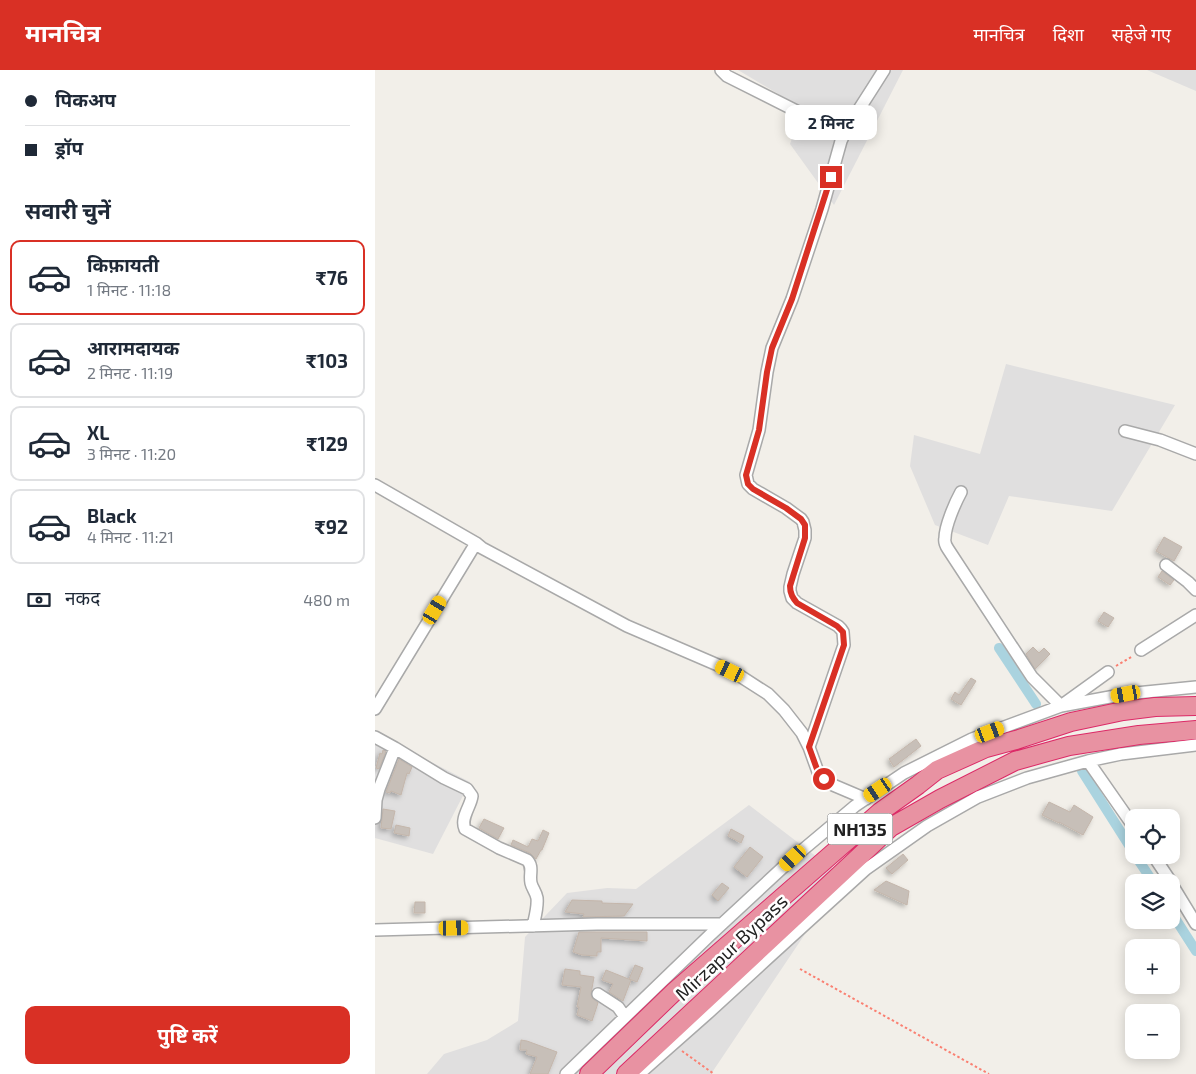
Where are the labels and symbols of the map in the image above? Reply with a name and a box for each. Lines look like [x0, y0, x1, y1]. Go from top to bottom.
callout: 2 मिनट [785, 104, 877, 140]
route end [820, 166, 842, 188]
car [420, 593, 449, 627]
car [713, 658, 746, 684]
car [1109, 684, 1142, 704]
car [973, 720, 1006, 744]
route start [813, 768, 835, 790]
car [861, 775, 894, 805]
road number: NH135 [827, 814, 893, 844]
car [776, 842, 809, 874]
street label: Mirzapur Bypass [670, 889, 792, 1005]
car [438, 920, 469, 936]

